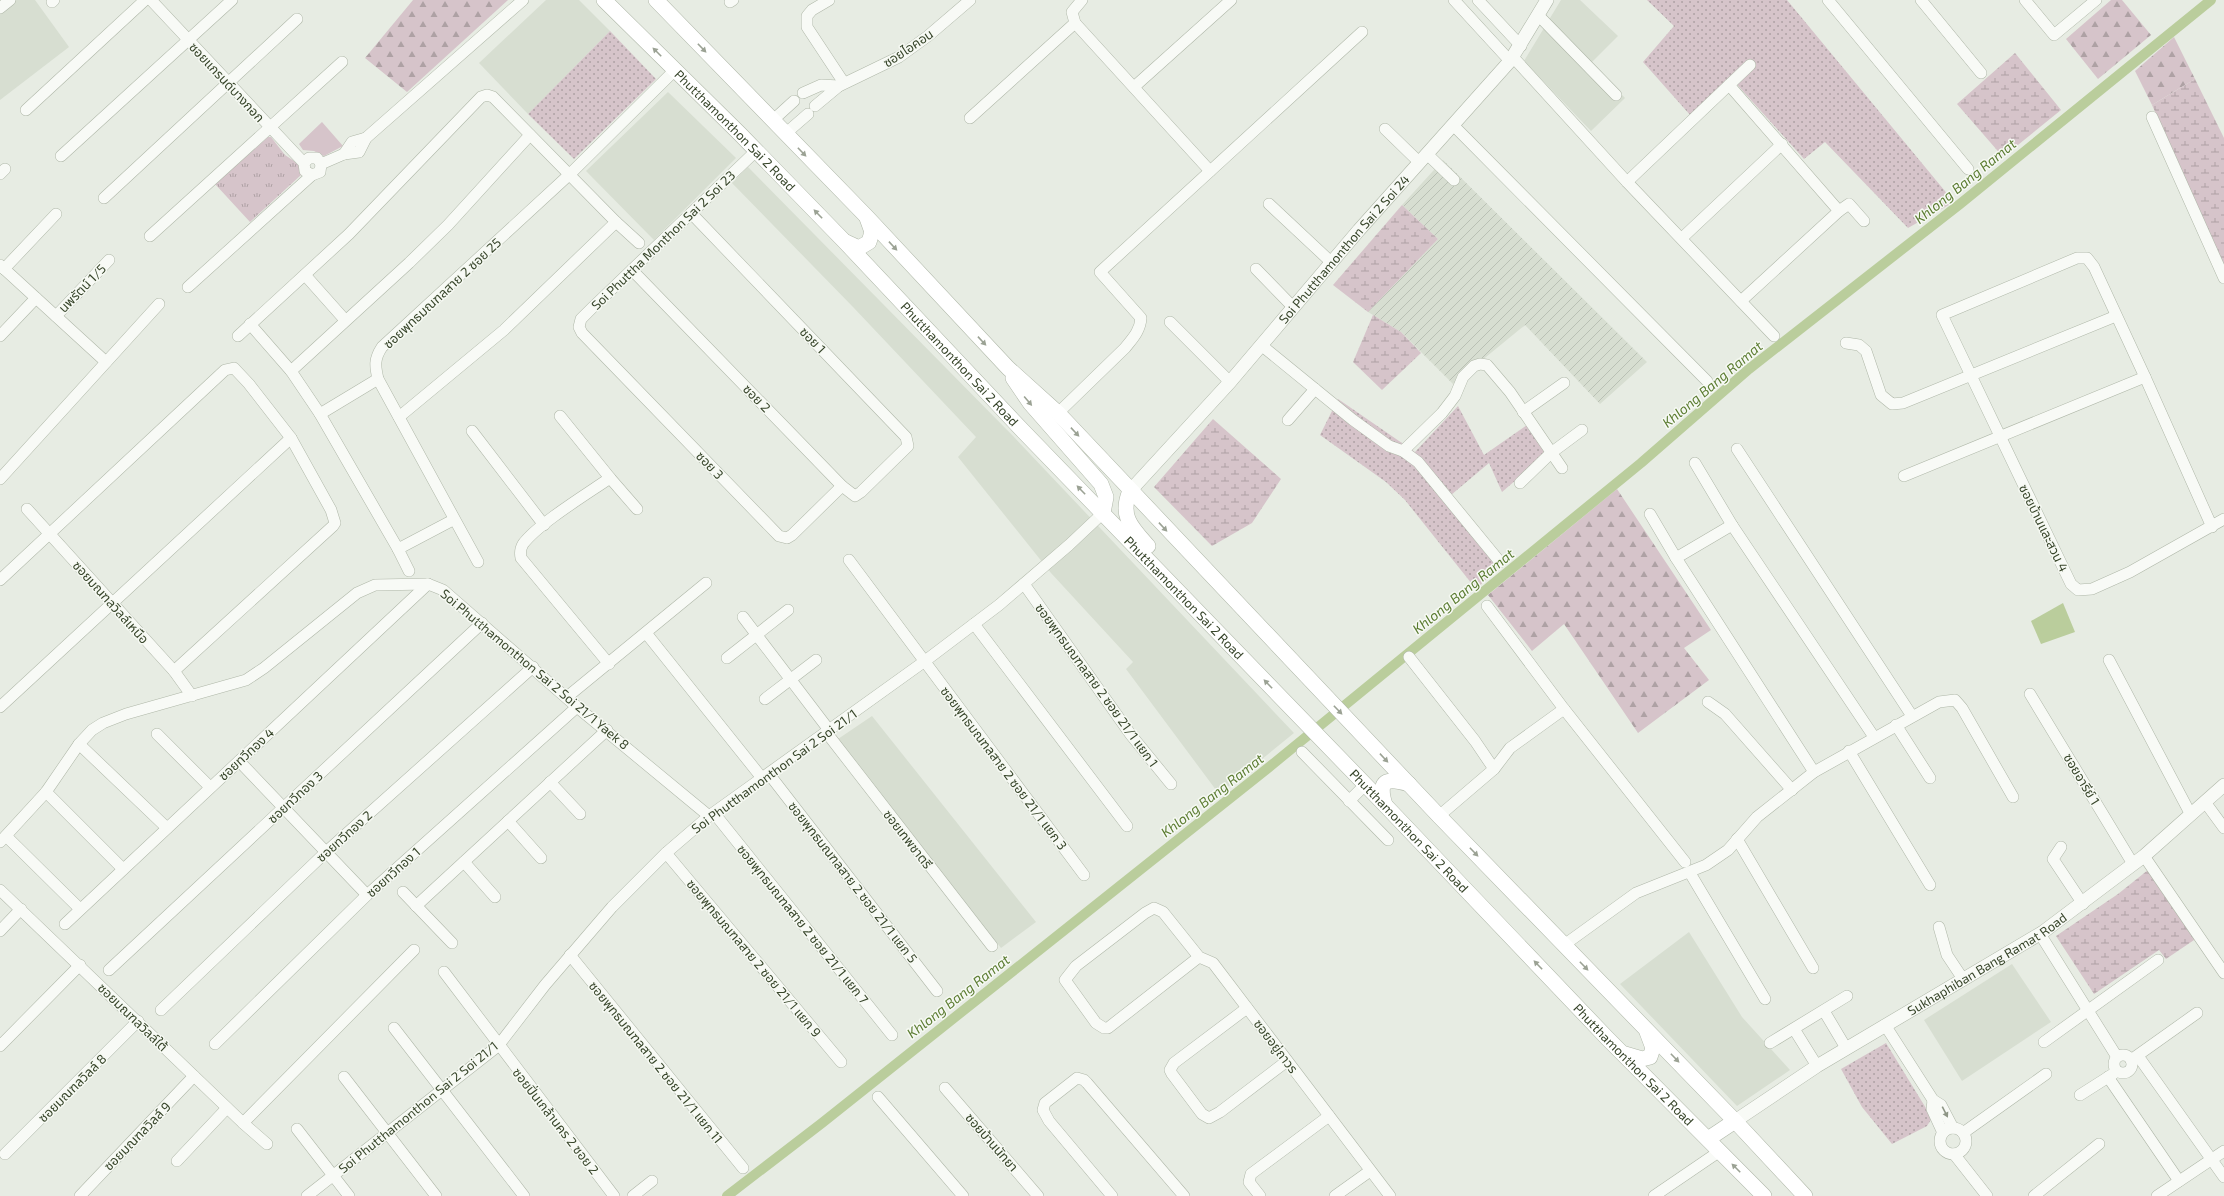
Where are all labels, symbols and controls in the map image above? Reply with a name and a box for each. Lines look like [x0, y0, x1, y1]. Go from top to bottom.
street label: ซอยไอคอน [880, 25, 936, 71]
street label: ซอยแกรนด์บางกอก [186, 39, 268, 125]
one-way arrow [698, 43, 707, 53]
one-way arrow [652, 48, 662, 57]
street label: Phutthamonthon Sai 2 Road [671, 66, 799, 194]
water label: Khlong Bang Ramat [1911, 134, 2020, 227]
one-way arrow [798, 147, 807, 157]
street label: Soi Phuttha Monthon Sai 2 Soi 23 [588, 167, 738, 313]
street label: Soi Phutthamonthon Sai 2 Soi 24 [1275, 171, 1413, 327]
one-way arrow [813, 209, 823, 219]
street label: ซอยพุทธมณฑลสาย 2 ซอย 25 [380, 234, 504, 352]
one-way arrow [888, 241, 898, 251]
street label: นพรัตน์ 1/5 [55, 260, 109, 316]
street label: Phutthamonthon Sai 2 Road [898, 298, 1022, 429]
street label: ซอย 1 [797, 323, 829, 357]
one-way arrow [977, 336, 987, 346]
water label: Khlong Bang Ramat [1658, 337, 1766, 431]
street label: ซอย 2 [740, 381, 774, 415]
one-way arrow [1024, 396, 1033, 407]
one-way arrow [1070, 426, 1079, 437]
street label: ซอย 3 [693, 448, 727, 482]
street label: ซอยบ้านและสวน 4 [2016, 482, 2072, 574]
one-way arrow [1076, 485, 1086, 495]
one-way arrow [1159, 522, 1168, 532]
street label: Phutthamonthon Sai 2 Road [1121, 533, 1247, 662]
water label: Khlong Bang Ramat [1409, 544, 1518, 637]
street label: ซอยมณฑลวิลล์เหนือ [70, 557, 152, 647]
street label: Soi Phutthamonthon Sai 2 Soi 21/1 Yaek 8 [437, 585, 633, 753]
street label: ซอยพุทธมณฑลสาย 2 ซอย 21/1 แยก 1 [1032, 600, 1162, 770]
one-way arrow [1263, 679, 1273, 689]
street label: ซอยพุทธมณฑลสาย 2 ซอย 21/1 แยก 3 [937, 683, 1071, 853]
one-way arrow [1333, 705, 1343, 715]
street label: Soi Phutthamonthon Sai 2 Soi 21/1 [688, 706, 860, 836]
street label: ซอยทวีทอง 4 [215, 724, 277, 784]
water label: Khlong Bang Ramat [1157, 749, 1267, 840]
street label: ซอยอารีย์ 1 [2060, 750, 2104, 808]
one-way arrow [1379, 753, 1389, 763]
street label: Phutthamonthon Sai 2 Road [1347, 766, 1472, 896]
street label: ซอยทวีทอง 3 [264, 768, 326, 826]
street label: ซอยพุทธมณฑลสาย 2 ซอย 21/1 แยก 5 [785, 798, 921, 966]
street label: ซอยเทพชาตรี [880, 806, 936, 872]
street label: ซอยทวีทอง 2 [313, 807, 375, 865]
street label: ซอยพุทธมณฑลสาย 2 ซอย 21/1 แยก 7 [734, 841, 872, 1007]
street label: ซอยทวีทอง 1 [363, 844, 423, 900]
one-way arrow [1469, 847, 1479, 857]
street label: ซอยพุทธมณฑลสาย 2 ซอย 21/1 แยก 9 [683, 876, 825, 1040]
street label: Sukhaphiban Bang Ramat Road [1904, 909, 2070, 1019]
water label: Khlong Bang Ramat [903, 950, 1013, 1041]
one-way arrow [1533, 960, 1543, 970]
one-way arrow [1579, 961, 1589, 971]
street label: ซอยพุทธมณฑลสาย 2 ซอย 21/1 แยก 11 [586, 978, 726, 1146]
street label: ซอยมณฑลวิลล์ใต้ [95, 980, 171, 1054]
street label: Phutthamonthon Sai 2 Road [1570, 1000, 1697, 1129]
street label: ซอยอยู่ถาวร [1251, 1016, 1301, 1076]
street label: Soi Phutthamonthon Sai 2 Soi 21/1 [335, 1038, 501, 1176]
street label: ซอยมณฑลวิลล์ 8 [35, 1051, 109, 1125]
one-way arrow [1670, 1053, 1679, 1064]
street label: ซอยปิ่นเกล้านคร 2 ซอย 2 [509, 1064, 603, 1177]
street label: ซอยมณฑลวิลล์ 9 [100, 1098, 174, 1174]
one-way arrow [1942, 1107, 1948, 1118]
street label: ซอยบ้านนัทยา [962, 1109, 1022, 1175]
one-way arrow [1731, 1163, 1741, 1173]

